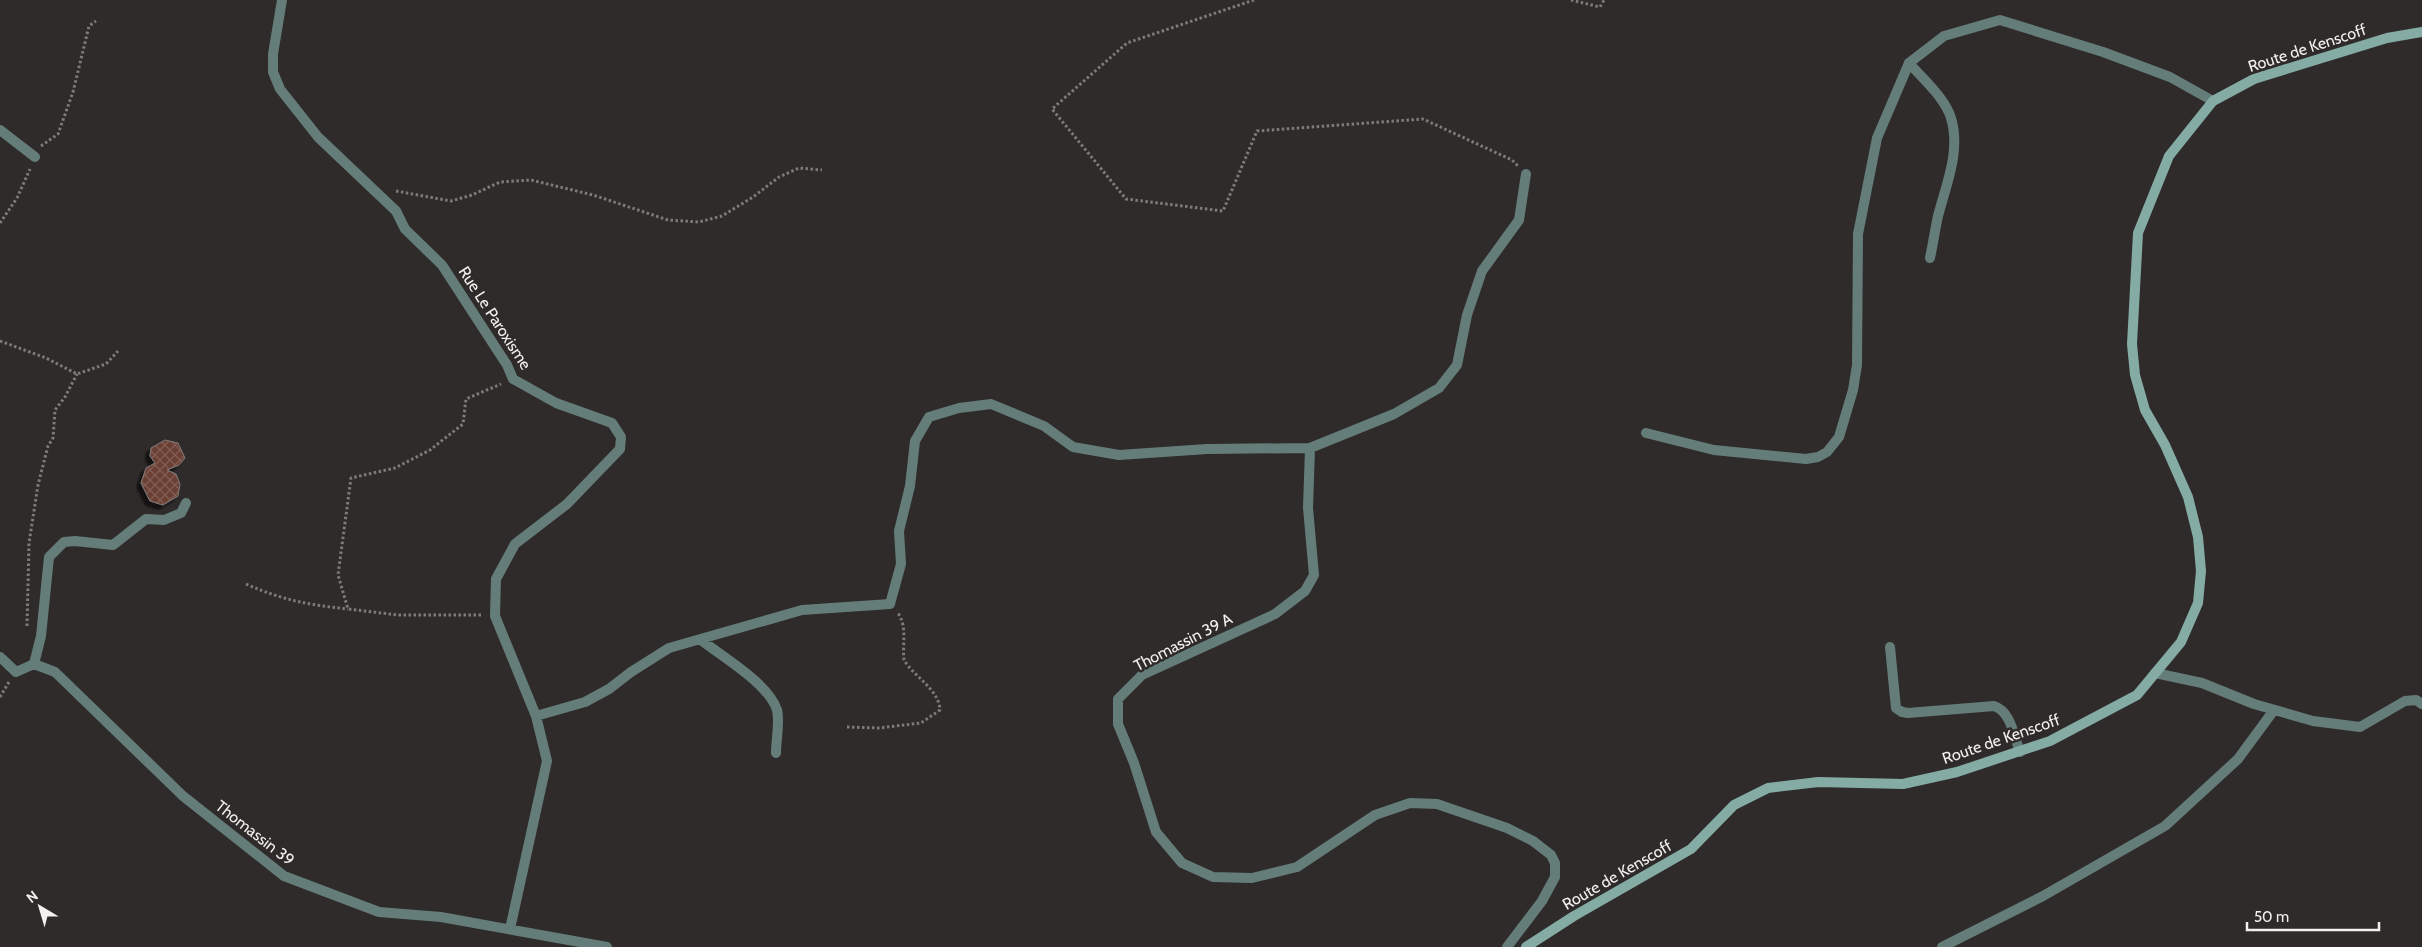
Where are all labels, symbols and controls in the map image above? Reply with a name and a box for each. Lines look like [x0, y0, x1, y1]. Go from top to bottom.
street label: Route de Kenscoff [2246, 20, 2369, 76]
street label: Rue Le Paroxisme [455, 263, 535, 373]
street label: Thomassin 39 A [1131, 609, 1236, 675]
street label: Route de Kenscoff [1940, 710, 2063, 768]
street label: Thomassin 39 [212, 796, 298, 870]
street label: Route de Kenscoff [1559, 836, 1676, 914]
north arrow [15, 882, 65, 932]
text: N [23, 887, 41, 907]
scale bar [2247, 900, 2380, 932]
text: 50 m [2254, 908, 2289, 926]

